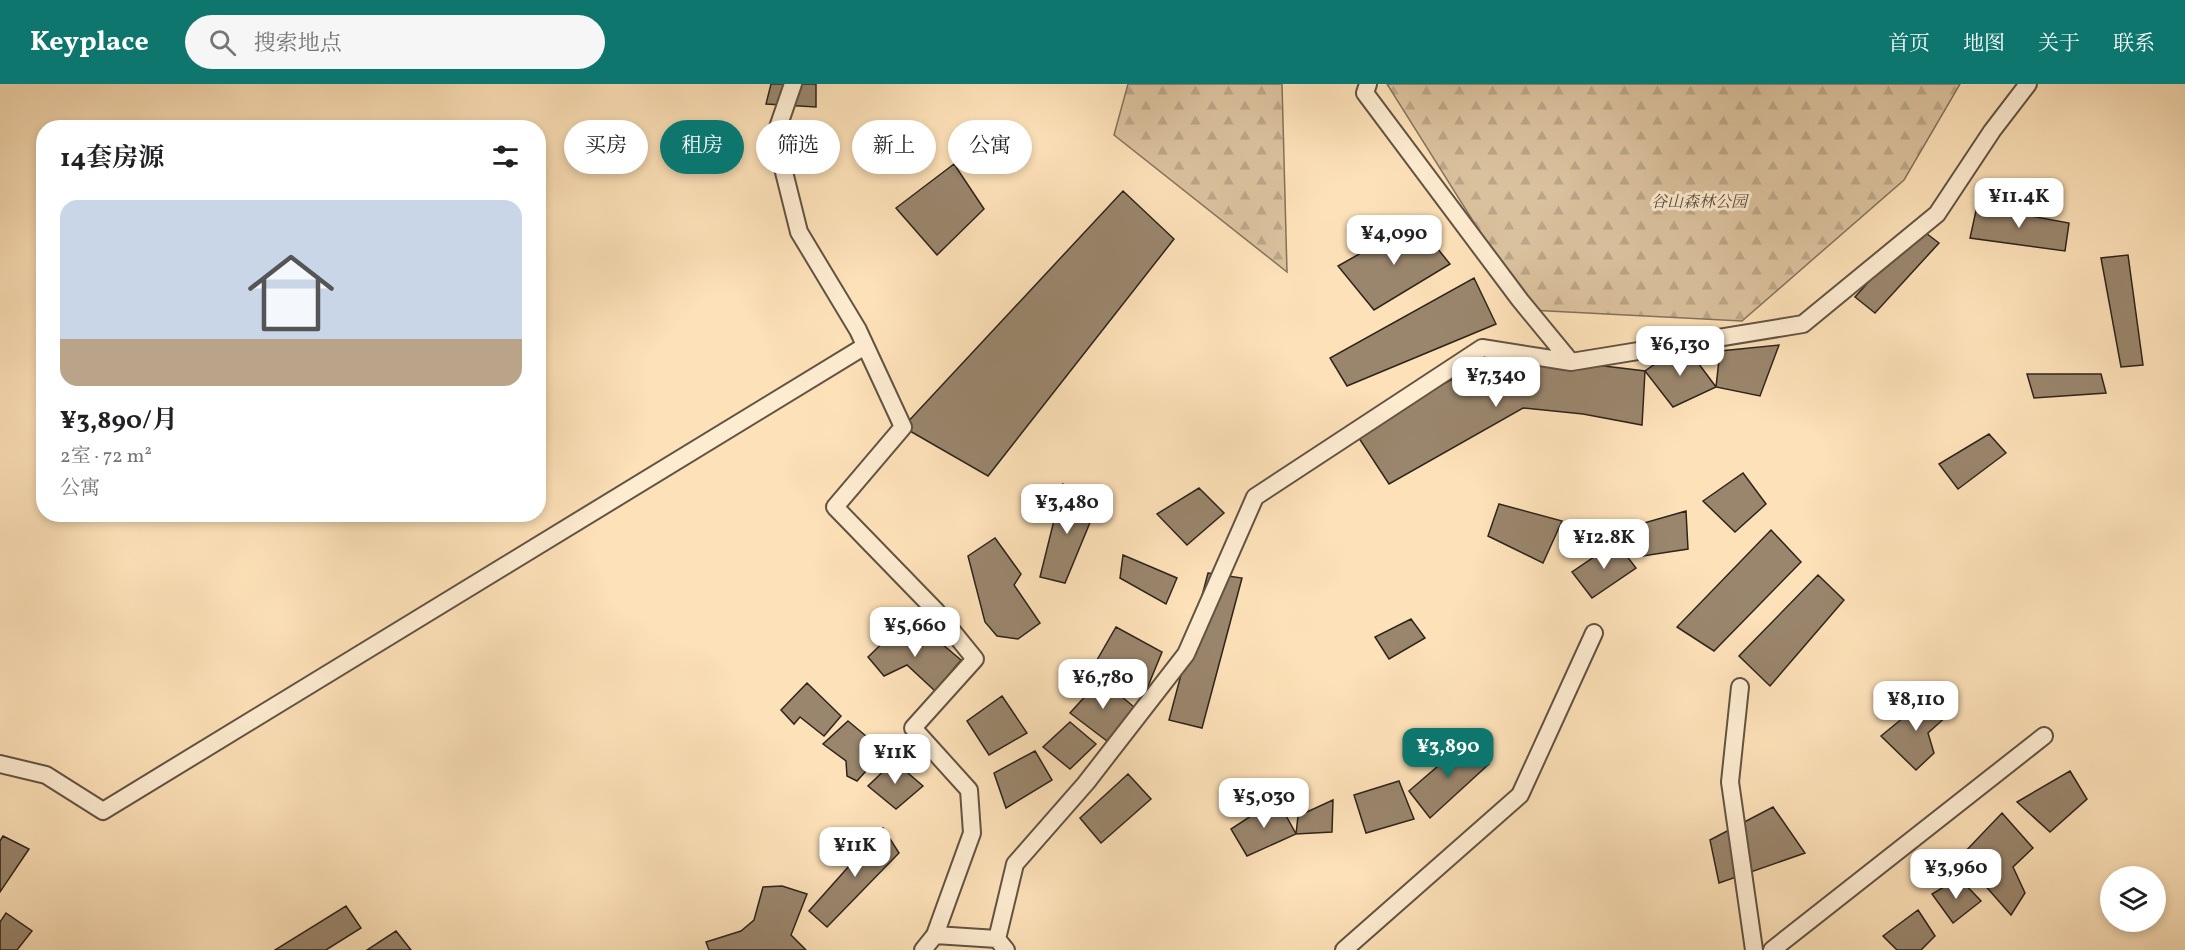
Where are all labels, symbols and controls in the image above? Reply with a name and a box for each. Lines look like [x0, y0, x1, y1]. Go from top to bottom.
search box [185, 15, 605, 69]
text: Keyplace [30, 23, 149, 62]
icon: search [206, 26, 239, 59]
text: 搜索地点 [254, 29, 342, 60]
text: 首页 [1888, 30, 1930, 59]
text: 地图 [1963, 30, 2005, 59]
text: 关于 [2038, 30, 2080, 59]
text: 联系 [2113, 30, 2155, 59]
chip: 买房 [564, 120, 648, 174]
chip: 租房 [660, 120, 744, 174]
chip: 筛选 [756, 120, 840, 174]
chip: 新上 [852, 120, 936, 174]
chip: 公寓 [948, 120, 1032, 174]
icon: filters [489, 140, 522, 173]
text: 14套房源 [60, 141, 164, 177]
pin: ¥11.4K [1970, 178, 2068, 229]
text: ¥11.4K [1989, 183, 2050, 211]
park label: 谷山森林公园 [1651, 192, 1750, 214]
pin: ¥4,090 [1345, 215, 1443, 266]
text: ¥4,090 [1361, 220, 1427, 248]
icon: home [237, 239, 345, 347]
pin: ¥6,130 [1631, 326, 1729, 377]
text: ¥6,130 [1650, 331, 1710, 359]
pin: ¥7,340 [1447, 357, 1545, 408]
text: ¥7,340 [1466, 362, 1526, 390]
text: ¥3,890/月 [60, 403, 178, 439]
text: 2室 · 72 m² [60, 443, 152, 471]
text: 公寓 [60, 475, 100, 503]
pin: ¥3,480 [1018, 484, 1116, 535]
text: ¥3,480 [1035, 489, 1099, 517]
pin: ¥12.8K [1555, 519, 1653, 570]
text: ¥12.8K [1573, 524, 1635, 552]
pin: ¥5,660 [866, 607, 964, 658]
text: ¥5,660 [884, 612, 946, 640]
pin: ¥6,780 [1054, 659, 1152, 710]
text: ¥6,780 [1072, 664, 1134, 692]
pin: ¥8,110 [1867, 681, 1965, 732]
text: ¥8,110 [1887, 686, 1945, 714]
pin: ¥3,890 [1399, 728, 1497, 779]
text: ¥3,890 [1416, 733, 1480, 761]
pin: ¥11K [859, 734, 931, 785]
text: ¥11K [873, 739, 917, 767]
pin: ¥5,030 [1215, 778, 1313, 829]
text: ¥5,030 [1233, 783, 1295, 811]
pin: ¥11K [819, 827, 891, 878]
text: ¥11K [833, 832, 877, 860]
pin: ¥3,960 [1907, 849, 2005, 900]
text: ¥3,960 [1924, 854, 1988, 882]
map controls [2100, 866, 2166, 932]
button: layers [2100, 866, 2166, 932]

